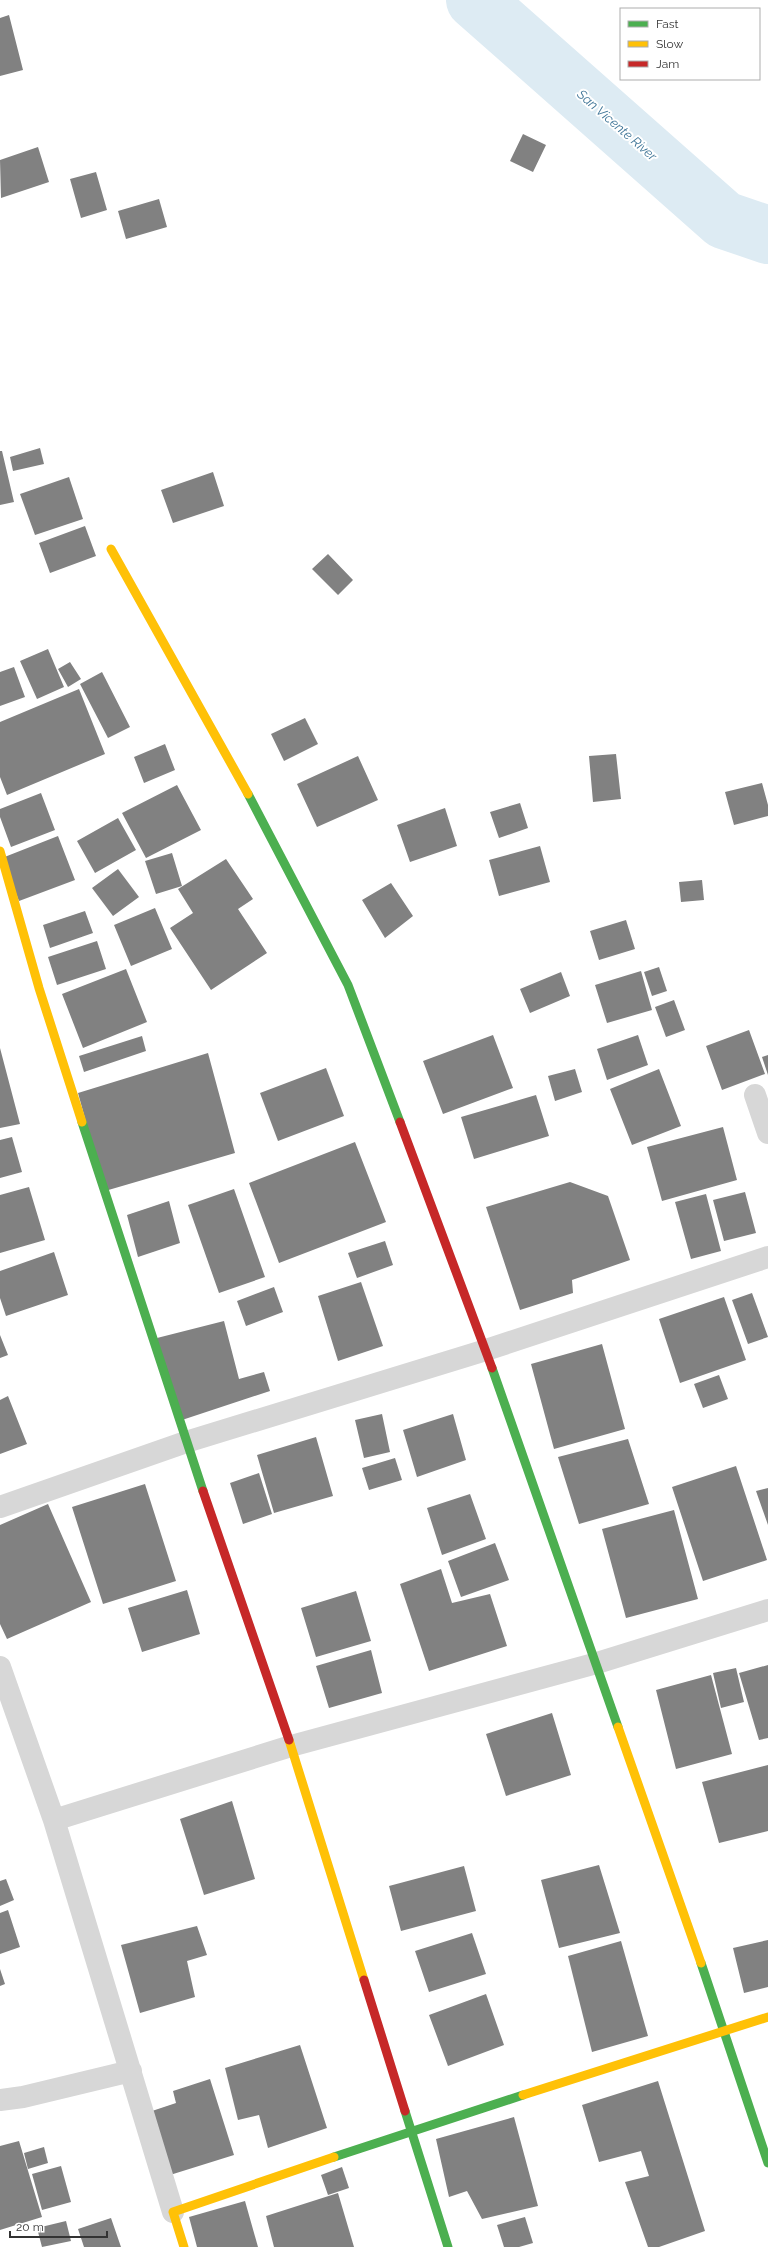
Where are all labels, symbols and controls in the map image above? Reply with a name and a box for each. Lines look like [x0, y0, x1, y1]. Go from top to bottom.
legend [620, 8, 760, 80]
text: Fast [656, 17, 679, 31]
text: Slow [656, 37, 683, 51]
text: Jam [656, 57, 679, 71]
water label: San Vicente River [573, 86, 660, 164]
scale bar [10, 2213, 107, 2239]
text: 20 m [16, 2220, 44, 2234]

